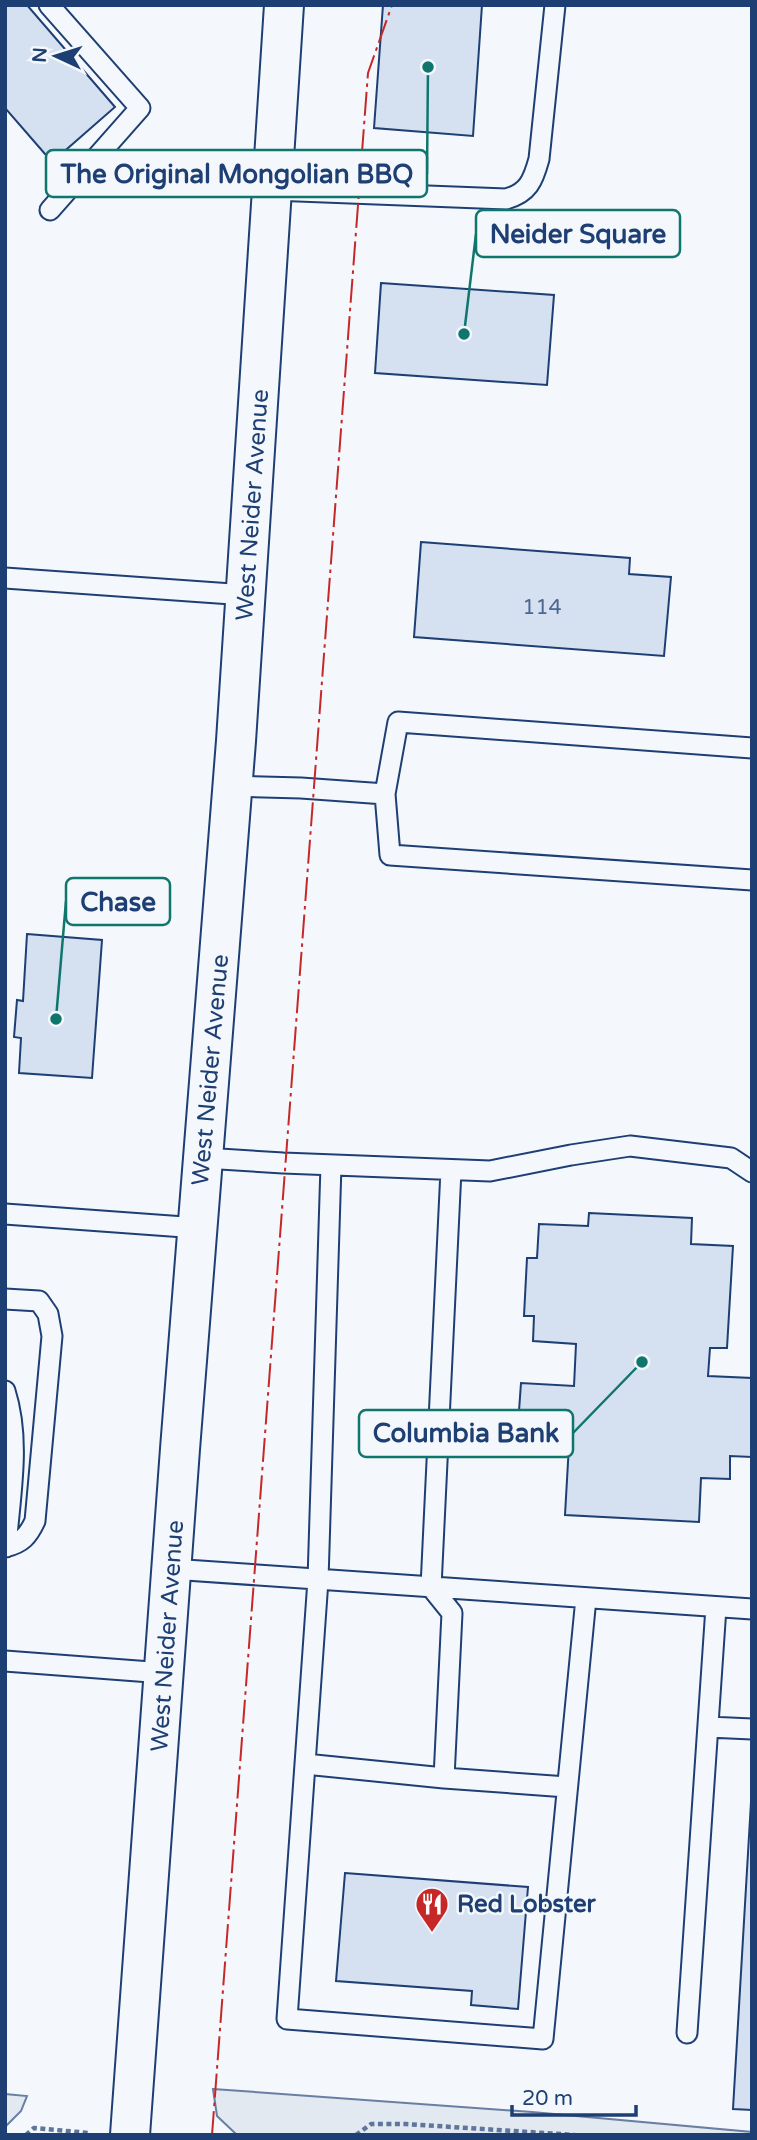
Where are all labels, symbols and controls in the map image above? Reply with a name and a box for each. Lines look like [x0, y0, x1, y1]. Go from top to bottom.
north arrow [21, 21, 91, 91]
text: N [29, 47, 52, 63]
callout: The Original Mongolian BBQ [46, 150, 427, 197]
text: The Original Mongolian BBQ [60, 159, 413, 190]
callout: Neider Square [476, 210, 680, 257]
text: Neider Square [490, 219, 667, 250]
street label: West Neider Avenue [230, 388, 275, 622]
house number: 114 [522, 595, 562, 620]
callout: Chase [66, 878, 170, 925]
text: Chase [80, 887, 156, 918]
street label: West Neider Avenue [186, 953, 235, 1187]
callout: Columbia Bank [359, 1410, 573, 1457]
text: Columbia Bank [373, 1418, 559, 1449]
street label: West Neider Avenue [145, 1519, 190, 1753]
restaurant icon: Red Lobster [413, 1885, 451, 1934]
place label: Red Lobster [457, 1890, 597, 1919]
scale bar [512, 2074, 636, 2118]
text: 20 m [522, 2086, 573, 2111]

